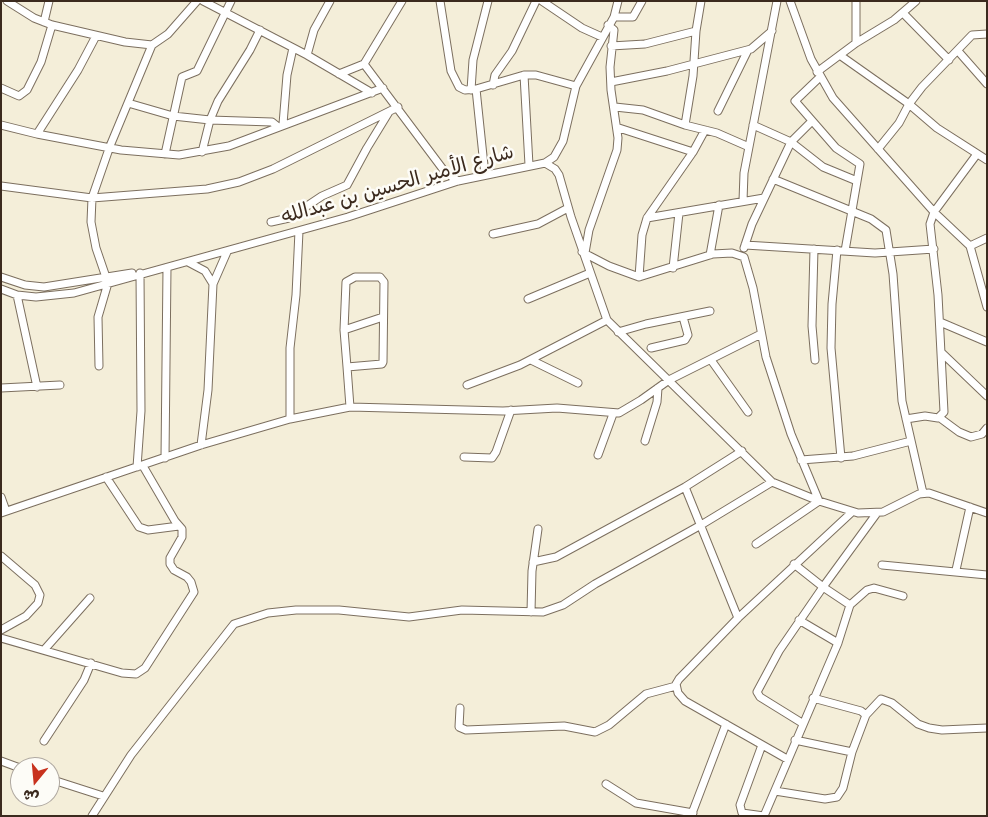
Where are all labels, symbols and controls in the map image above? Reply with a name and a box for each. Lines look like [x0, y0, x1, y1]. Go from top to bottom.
street label: شارع الأمير الحسين بن عبدالله [279, 141, 517, 231]
north arrow [10, 757, 60, 807]
text: ش [21, 785, 41, 806]

